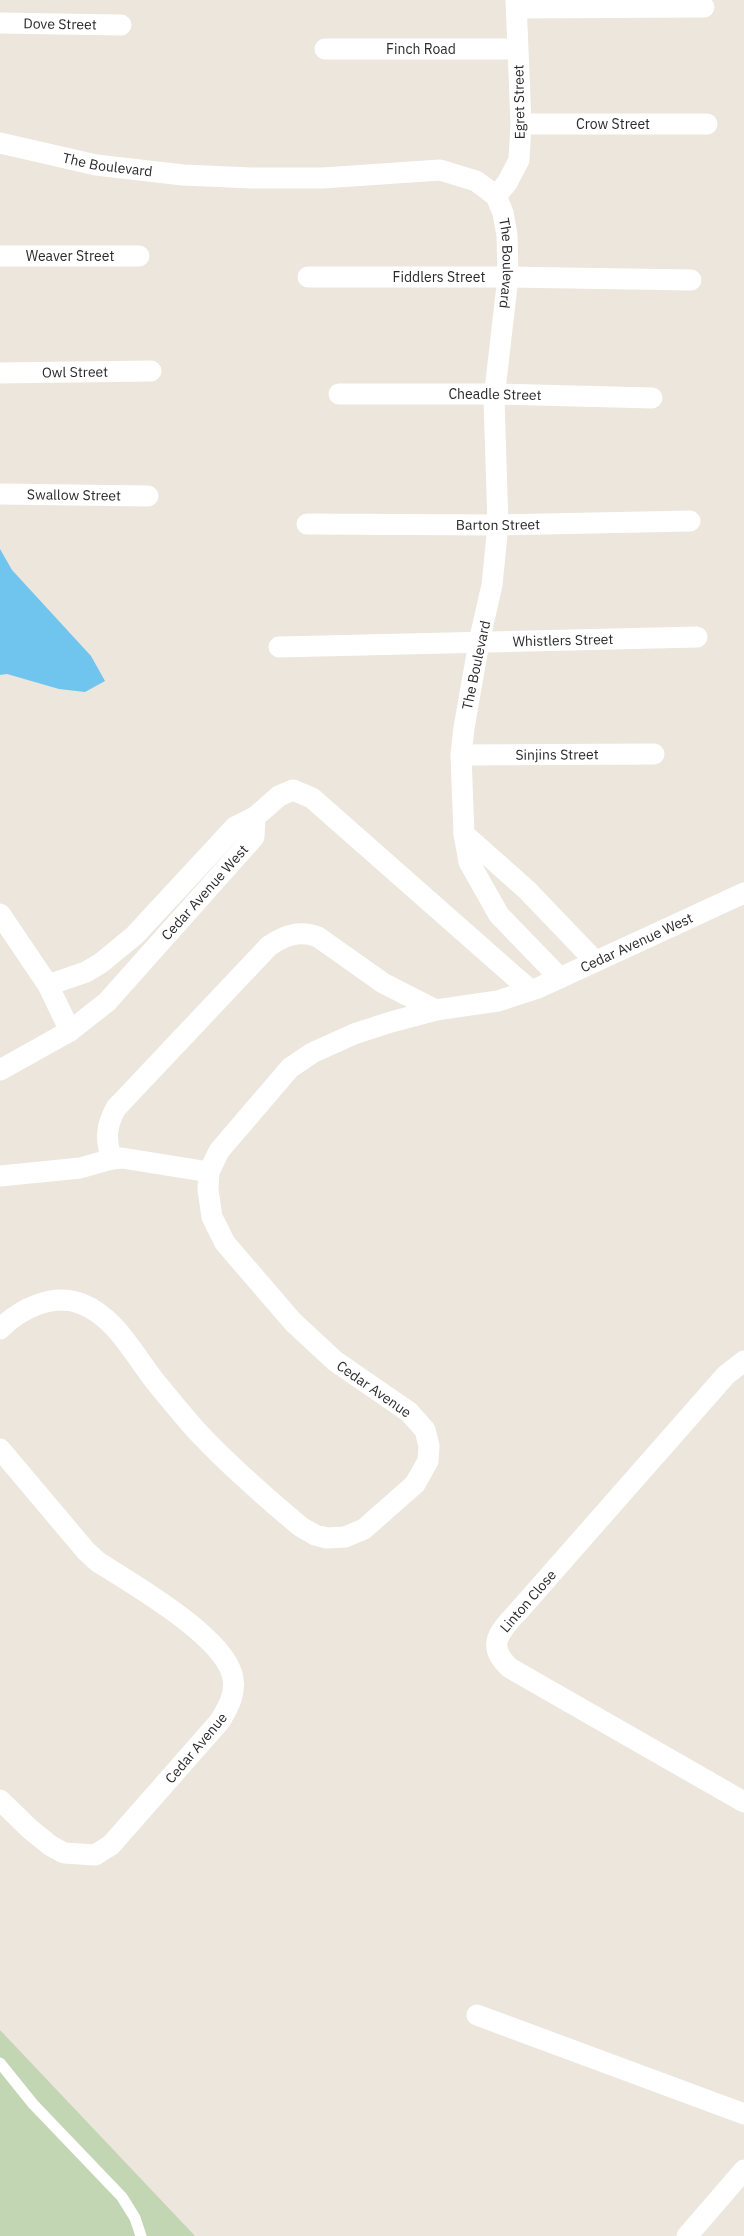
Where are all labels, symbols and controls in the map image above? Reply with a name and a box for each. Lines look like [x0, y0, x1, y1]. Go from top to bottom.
street label: Dove Street [23, 14, 97, 34]
street label: Finch Road [386, 40, 456, 58]
street label: Egret Street [509, 64, 529, 140]
street label: Crow Street [576, 115, 650, 133]
street label: The Boulevard [61, 149, 154, 180]
street label: The Boulevard [495, 217, 517, 309]
street label: Weaver Street [26, 247, 114, 265]
street label: Fiddlers Street [393, 268, 485, 286]
street label: Owl Street [42, 363, 108, 381]
street label: Cheadle Street [448, 385, 542, 404]
street label: Swallow Street [27, 485, 121, 505]
street label: Barton Street [456, 515, 540, 534]
street label: The Boulevard [458, 619, 494, 711]
street label: Whistlers Street [512, 630, 614, 650]
street label: Sinjins Street [515, 745, 599, 764]
street label: Cedar Avenue West [157, 841, 252, 944]
street label: Cedar Avenue West [577, 909, 696, 976]
street label: Cedar Avenue [333, 1357, 415, 1422]
street label: Linton Close [496, 1566, 560, 1636]
street label: Cedar Avenue [161, 1709, 231, 1787]

